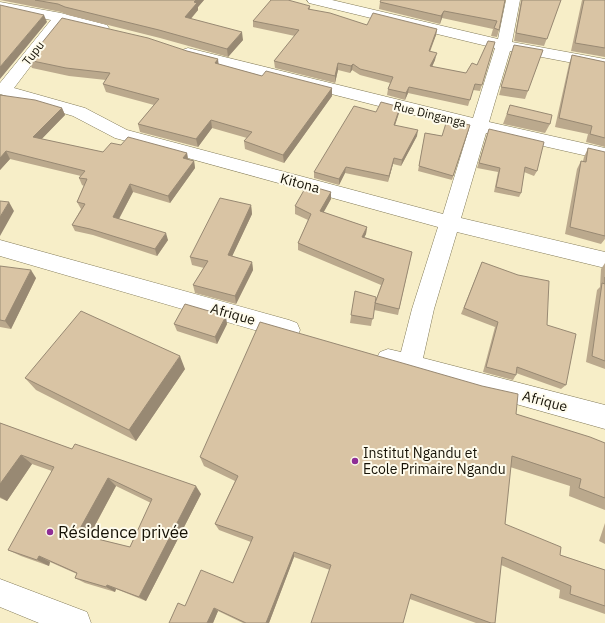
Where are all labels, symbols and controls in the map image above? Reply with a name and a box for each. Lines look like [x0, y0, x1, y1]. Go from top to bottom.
street label: Tupu [19, 38, 47, 68]
street label: Rue Dinganga [392, 98, 468, 130]
street label: Kitona [278, 169, 322, 197]
street label: Afrique [208, 299, 258, 329]
street label: Afrique [520, 386, 570, 416]
place label: Institut Ngandu et Ecole Primaire Ngandu [363, 444, 506, 478]
marker: Institut Ngandu et Ecole Primaire Ngandu [350, 456, 360, 466]
place label: Résidence privée [58, 521, 188, 543]
marker: Résidence privée [45, 527, 55, 537]

